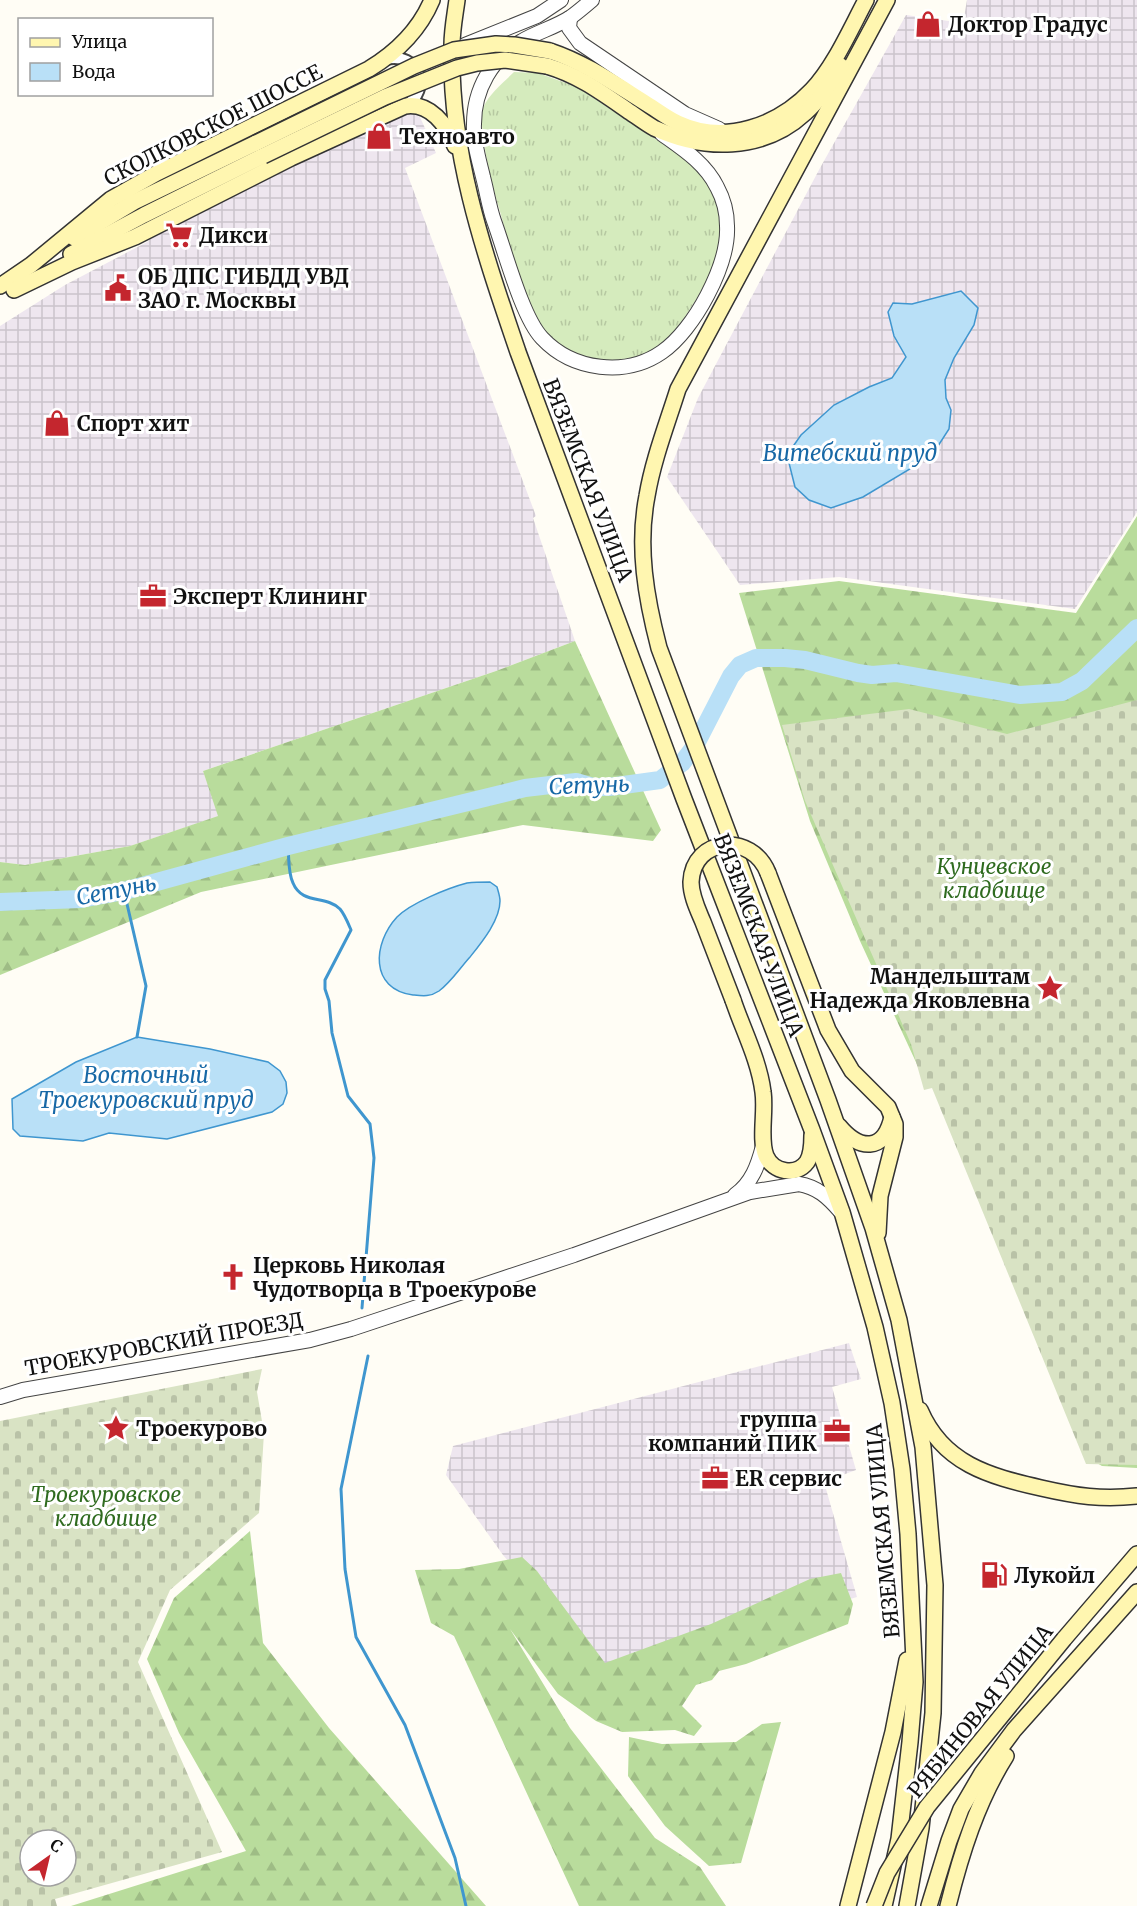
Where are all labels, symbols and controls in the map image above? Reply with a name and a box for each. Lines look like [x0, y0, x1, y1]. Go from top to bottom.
shop icon: Доктор Градус [913, 9, 943, 39]
place label: Доктор Градус [948, 11, 1108, 38]
legend [18, 18, 213, 96]
text: Улица [71, 30, 127, 53]
street label: СКОЛКОВСКОЕ ШОССЕ [99, 58, 327, 192]
text: Вода [72, 60, 116, 83]
shop icon: Техноавто [364, 121, 394, 151]
place label: Техноавто [399, 123, 515, 150]
supermarket icon: Дикси [164, 220, 194, 250]
place label: Дикси [199, 222, 268, 249]
place label: ОБ ДПС ГИБДД УВД ЗАО г. Москвы [138, 263, 349, 314]
public building icon: ОБ ДПС ГИБДД УВД ЗАО г. Москвы [103, 273, 133, 303]
street label: ВЯЗЕМСКАЯ УЛИЦА [537, 375, 639, 586]
shop icon: Спорт хит [42, 408, 72, 438]
place label: Спорт хит [77, 410, 189, 437]
water label: Витебский пруд [763, 439, 938, 467]
office icon: Эксперт Клининг [138, 581, 168, 611]
place label: Эксперт Клининг [173, 583, 367, 610]
water label: Сетунь [548, 770, 630, 800]
street label: ВЯЗЕМСКАЯ УЛИЦА [708, 830, 810, 1041]
park label: Кунцевское кладбище [937, 853, 1051, 904]
water label: Сетунь [73, 869, 159, 911]
place label: Мандельштам Надежда Яковлевна [810, 963, 1030, 1014]
place icon: Мандельштам Надежда Яковлевна [1035, 973, 1065, 1003]
water label: Восточный Троекуровский пруд [39, 1061, 254, 1114]
place label: Церковь Николая Чудотворца в Троекурове [253, 1252, 536, 1303]
church icon: Церковь Николая Чудотворца в Троекурове [218, 1262, 248, 1292]
street label: ТРОЕКУРОВСКИЙ ПРОЕЗД [23, 1306, 305, 1382]
place label: группа компаний ПИК [648, 1406, 817, 1457]
place icon: Троекурово [101, 1413, 131, 1443]
place label: Троекурово [136, 1415, 267, 1442]
office icon: группа компаний ПИК [822, 1416, 852, 1446]
street label: ВЯЗЕМСКАЯ УЛИЦА [860, 1422, 906, 1639]
office icon: ER сервис [700, 1463, 730, 1493]
place label: ER сервис [735, 1465, 842, 1492]
park label: Троекуровское кладбище [31, 1481, 181, 1532]
fuel station icon: Лукойл [979, 1560, 1009, 1590]
place label: Лукойл [1014, 1562, 1095, 1589]
street label: РЯБИНОВАЯ УЛИЦА [902, 1619, 1059, 1803]
north arrow [18, 1828, 78, 1888]
text: С [46, 1834, 66, 1857]

